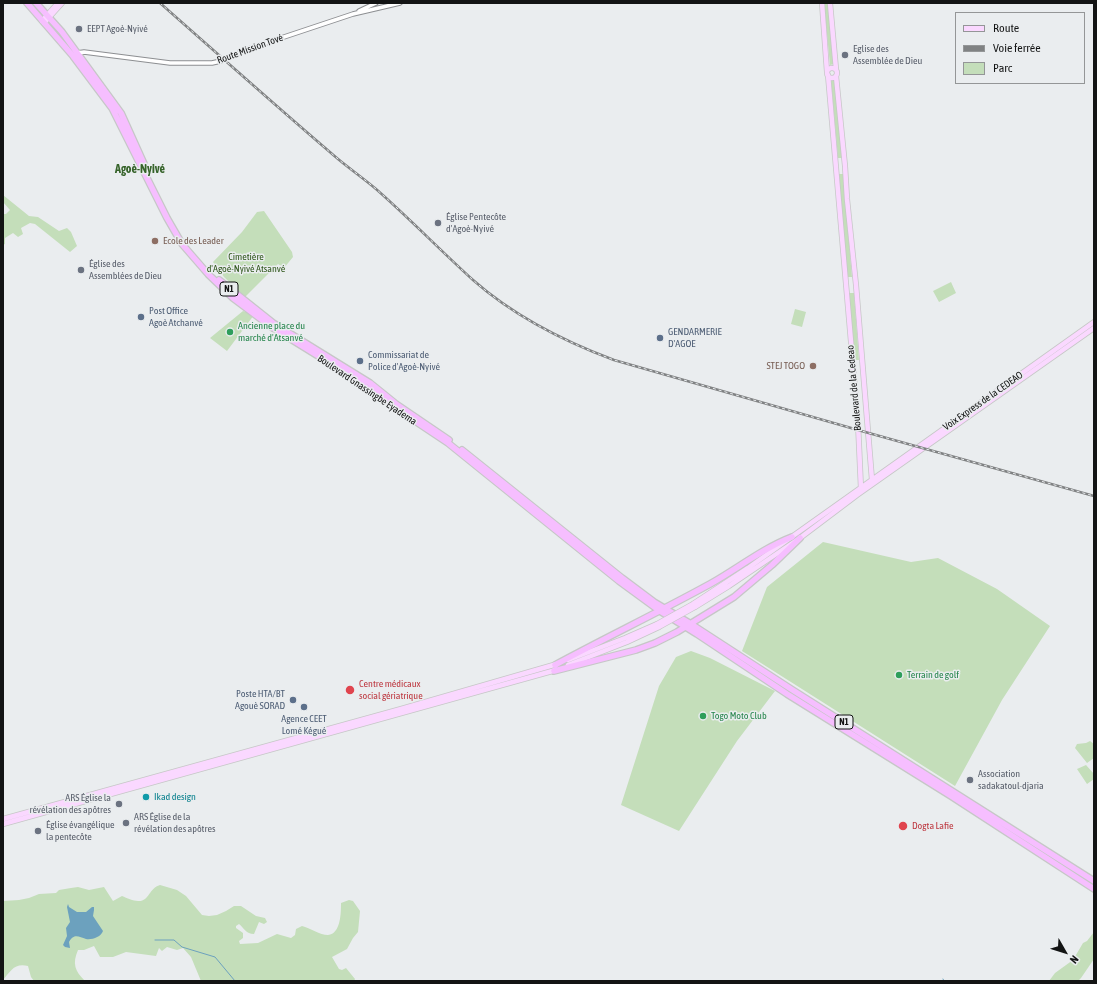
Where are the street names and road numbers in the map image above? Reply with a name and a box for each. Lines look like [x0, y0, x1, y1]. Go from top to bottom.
street label: Route Mission Tové [215, 31, 285, 67]
road number: N1 [220, 282, 238, 296]
street label: Boulevard de la Cedeao [844, 345, 864, 431]
street label: Boulevard Gnassingbe Eyadema [315, 352, 419, 428]
street label: Voix Express de la CEDEAO [941, 369, 1025, 433]
road number: N1 [835, 715, 853, 729]

